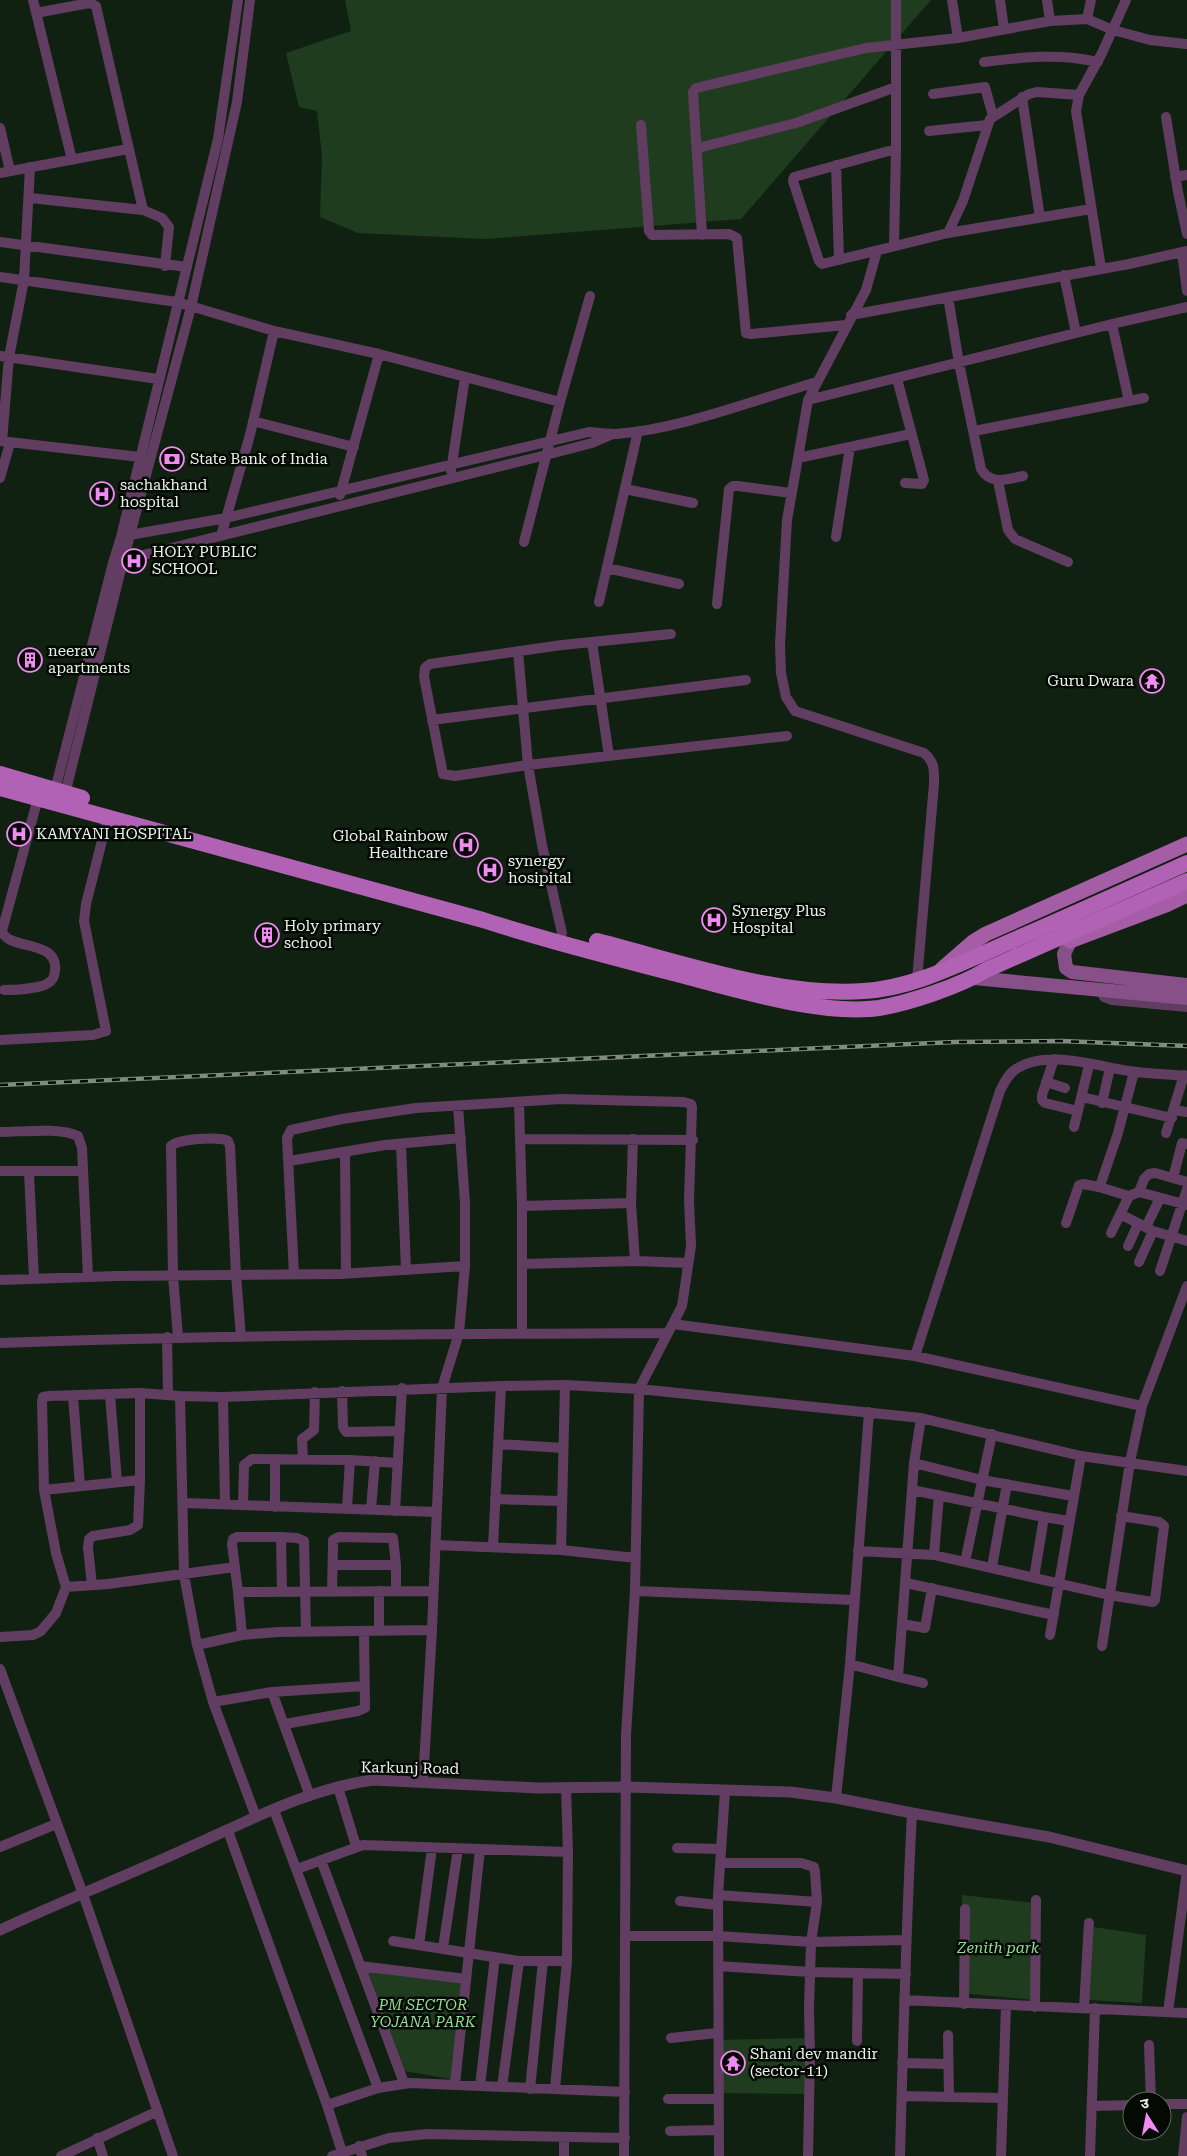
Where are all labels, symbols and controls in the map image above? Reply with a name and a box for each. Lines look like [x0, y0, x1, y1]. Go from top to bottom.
bank icon: State Bank of India [159, 446, 185, 472]
place label: State Bank of India [190, 450, 328, 468]
place label: sachakhand hospital [120, 476, 208, 511]
hospital icon: sachakhand hospital [89, 481, 115, 507]
place label: HOLY PUBLIC SCHOOL [152, 543, 257, 578]
hospital icon: HOLY PUBLIC SCHOOL [121, 548, 147, 574]
place label: neerav apartments [48, 642, 130, 677]
building icon: neerav apartments [17, 647, 43, 673]
temple icon: Guru Dwara [1139, 668, 1165, 694]
place label: Guru Dwara [1047, 672, 1134, 690]
hospital icon: KAMYANI HOSPITAL [6, 821, 32, 847]
place label: KAMYANI HOSPITAL [36, 825, 191, 843]
place label: Global Rainbow Healthcare [333, 827, 449, 862]
hospital icon: Global Rainbow Healthcare [453, 832, 479, 858]
place label: synergy hosipital [508, 852, 572, 887]
hospital icon: synergy hosipital [477, 857, 503, 883]
place label: Synergy Plus Hospital [732, 902, 826, 937]
hospital icon: Synergy Plus Hospital [701, 907, 727, 933]
place label: Holy primary school [284, 917, 381, 952]
building icon: Holy primary school [254, 922, 280, 948]
street label: Karkunj Road [361, 1758, 460, 1778]
park label: Zenith park [956, 1939, 1040, 1957]
park label: PM SECTOR YOJANA PARK [370, 1996, 477, 2031]
place label: Shani dev mandir (sector-11) [750, 2045, 878, 2080]
temple icon: Shani dev mandir (sector-11) [720, 2050, 746, 2076]
north arrow [1122, 2091, 1172, 2141]
text: उ [1139, 2094, 1151, 2112]

